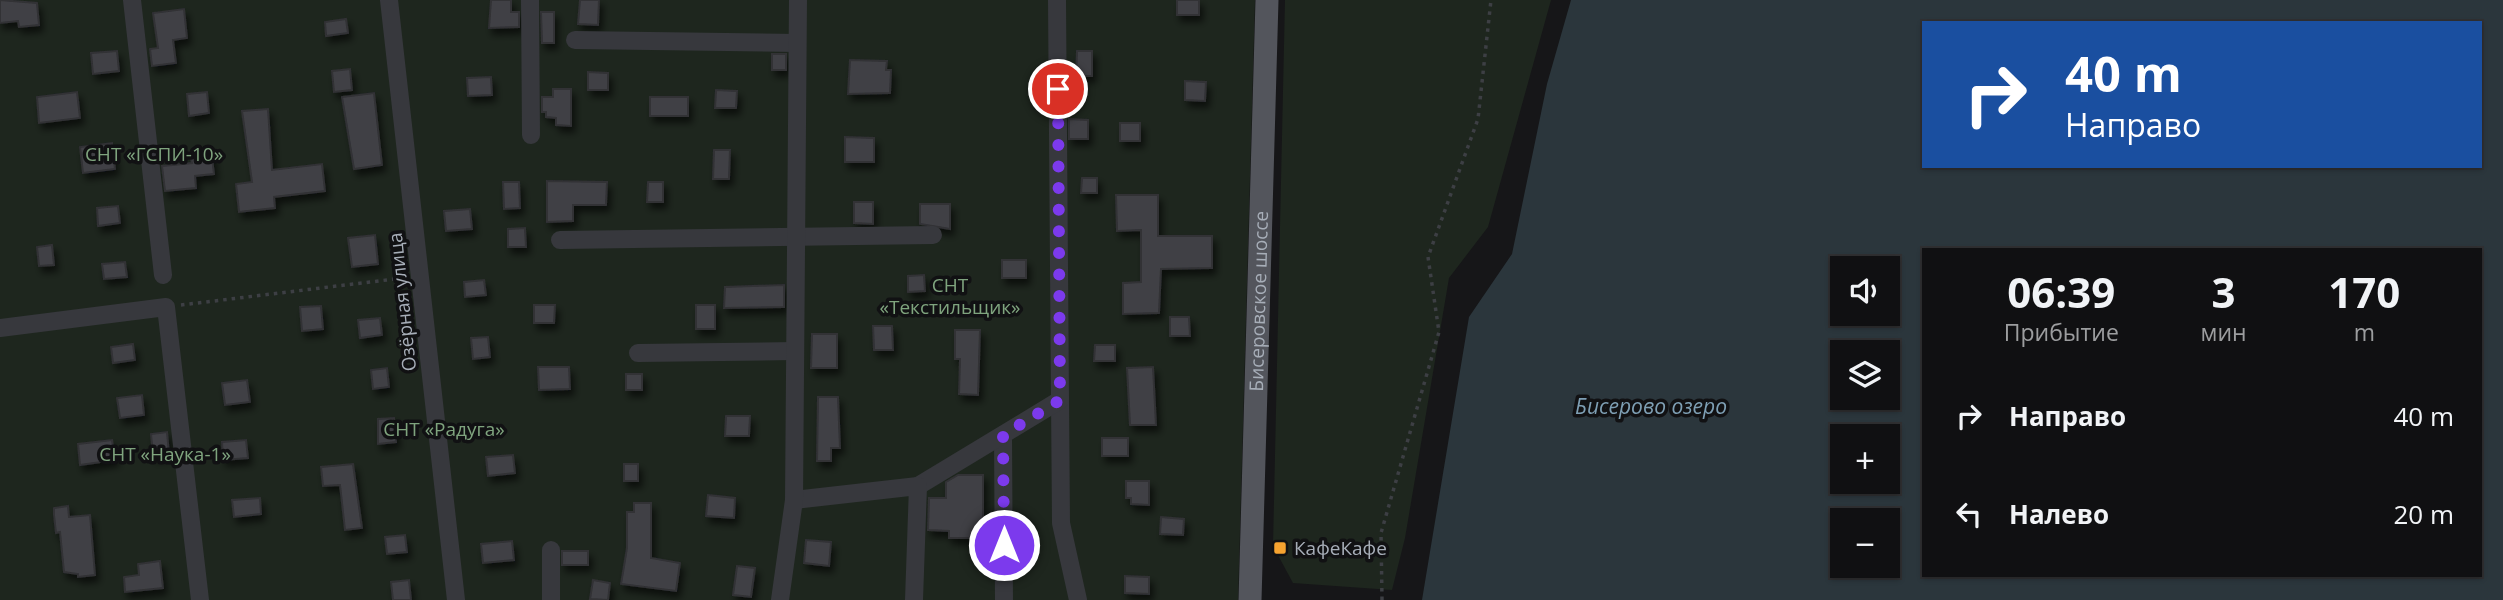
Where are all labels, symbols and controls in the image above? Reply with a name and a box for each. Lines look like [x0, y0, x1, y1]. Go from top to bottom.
text: 40 m [2065, 40, 2182, 106]
icon: right [1950, 49, 2041, 140]
pin [1028, 59, 1088, 119]
icon: arrive [1039, 70, 1077, 108]
text: Направо [2065, 103, 2201, 146]
park label: СНТ «ГСПИ-10» [85, 141, 223, 167]
street label: Бисеровское шоссе [1243, 210, 1274, 392]
street label: Озёрная улица [382, 231, 422, 373]
map controls [1830, 256, 1900, 578]
button: sound [1830, 256, 1900, 326]
text: 06:39 [2007, 263, 2115, 320]
text: 3 [2212, 263, 2236, 320]
text: 170 [2328, 263, 2400, 320]
park label: СНТ «Текстильщик» [880, 272, 1020, 320]
text: Прибытие [2004, 316, 2119, 348]
text: мин [2201, 316, 2247, 348]
text: m [2354, 316, 2375, 348]
button: layers [1830, 340, 1900, 410]
water label: Бисерово озеро [1575, 392, 1727, 420]
icon: right [1950, 397, 1988, 435]
text: Направо [2009, 398, 2126, 434]
text: 40 m [2393, 398, 2454, 434]
park label: СНТ «Радуга» [383, 416, 505, 442]
button: + [1830, 424, 1900, 494]
park label: СНТ «Наука-1» [99, 441, 231, 467]
icon: left [1950, 495, 1988, 533]
text: Налево [2009, 496, 2109, 532]
text: 20 m [2393, 496, 2454, 532]
position arrow [967, 508, 1041, 582]
button: − [1830, 508, 1900, 578]
place label: КафеКафе [1294, 535, 1387, 561]
marker: КафеКафе [1272, 540, 1288, 556]

